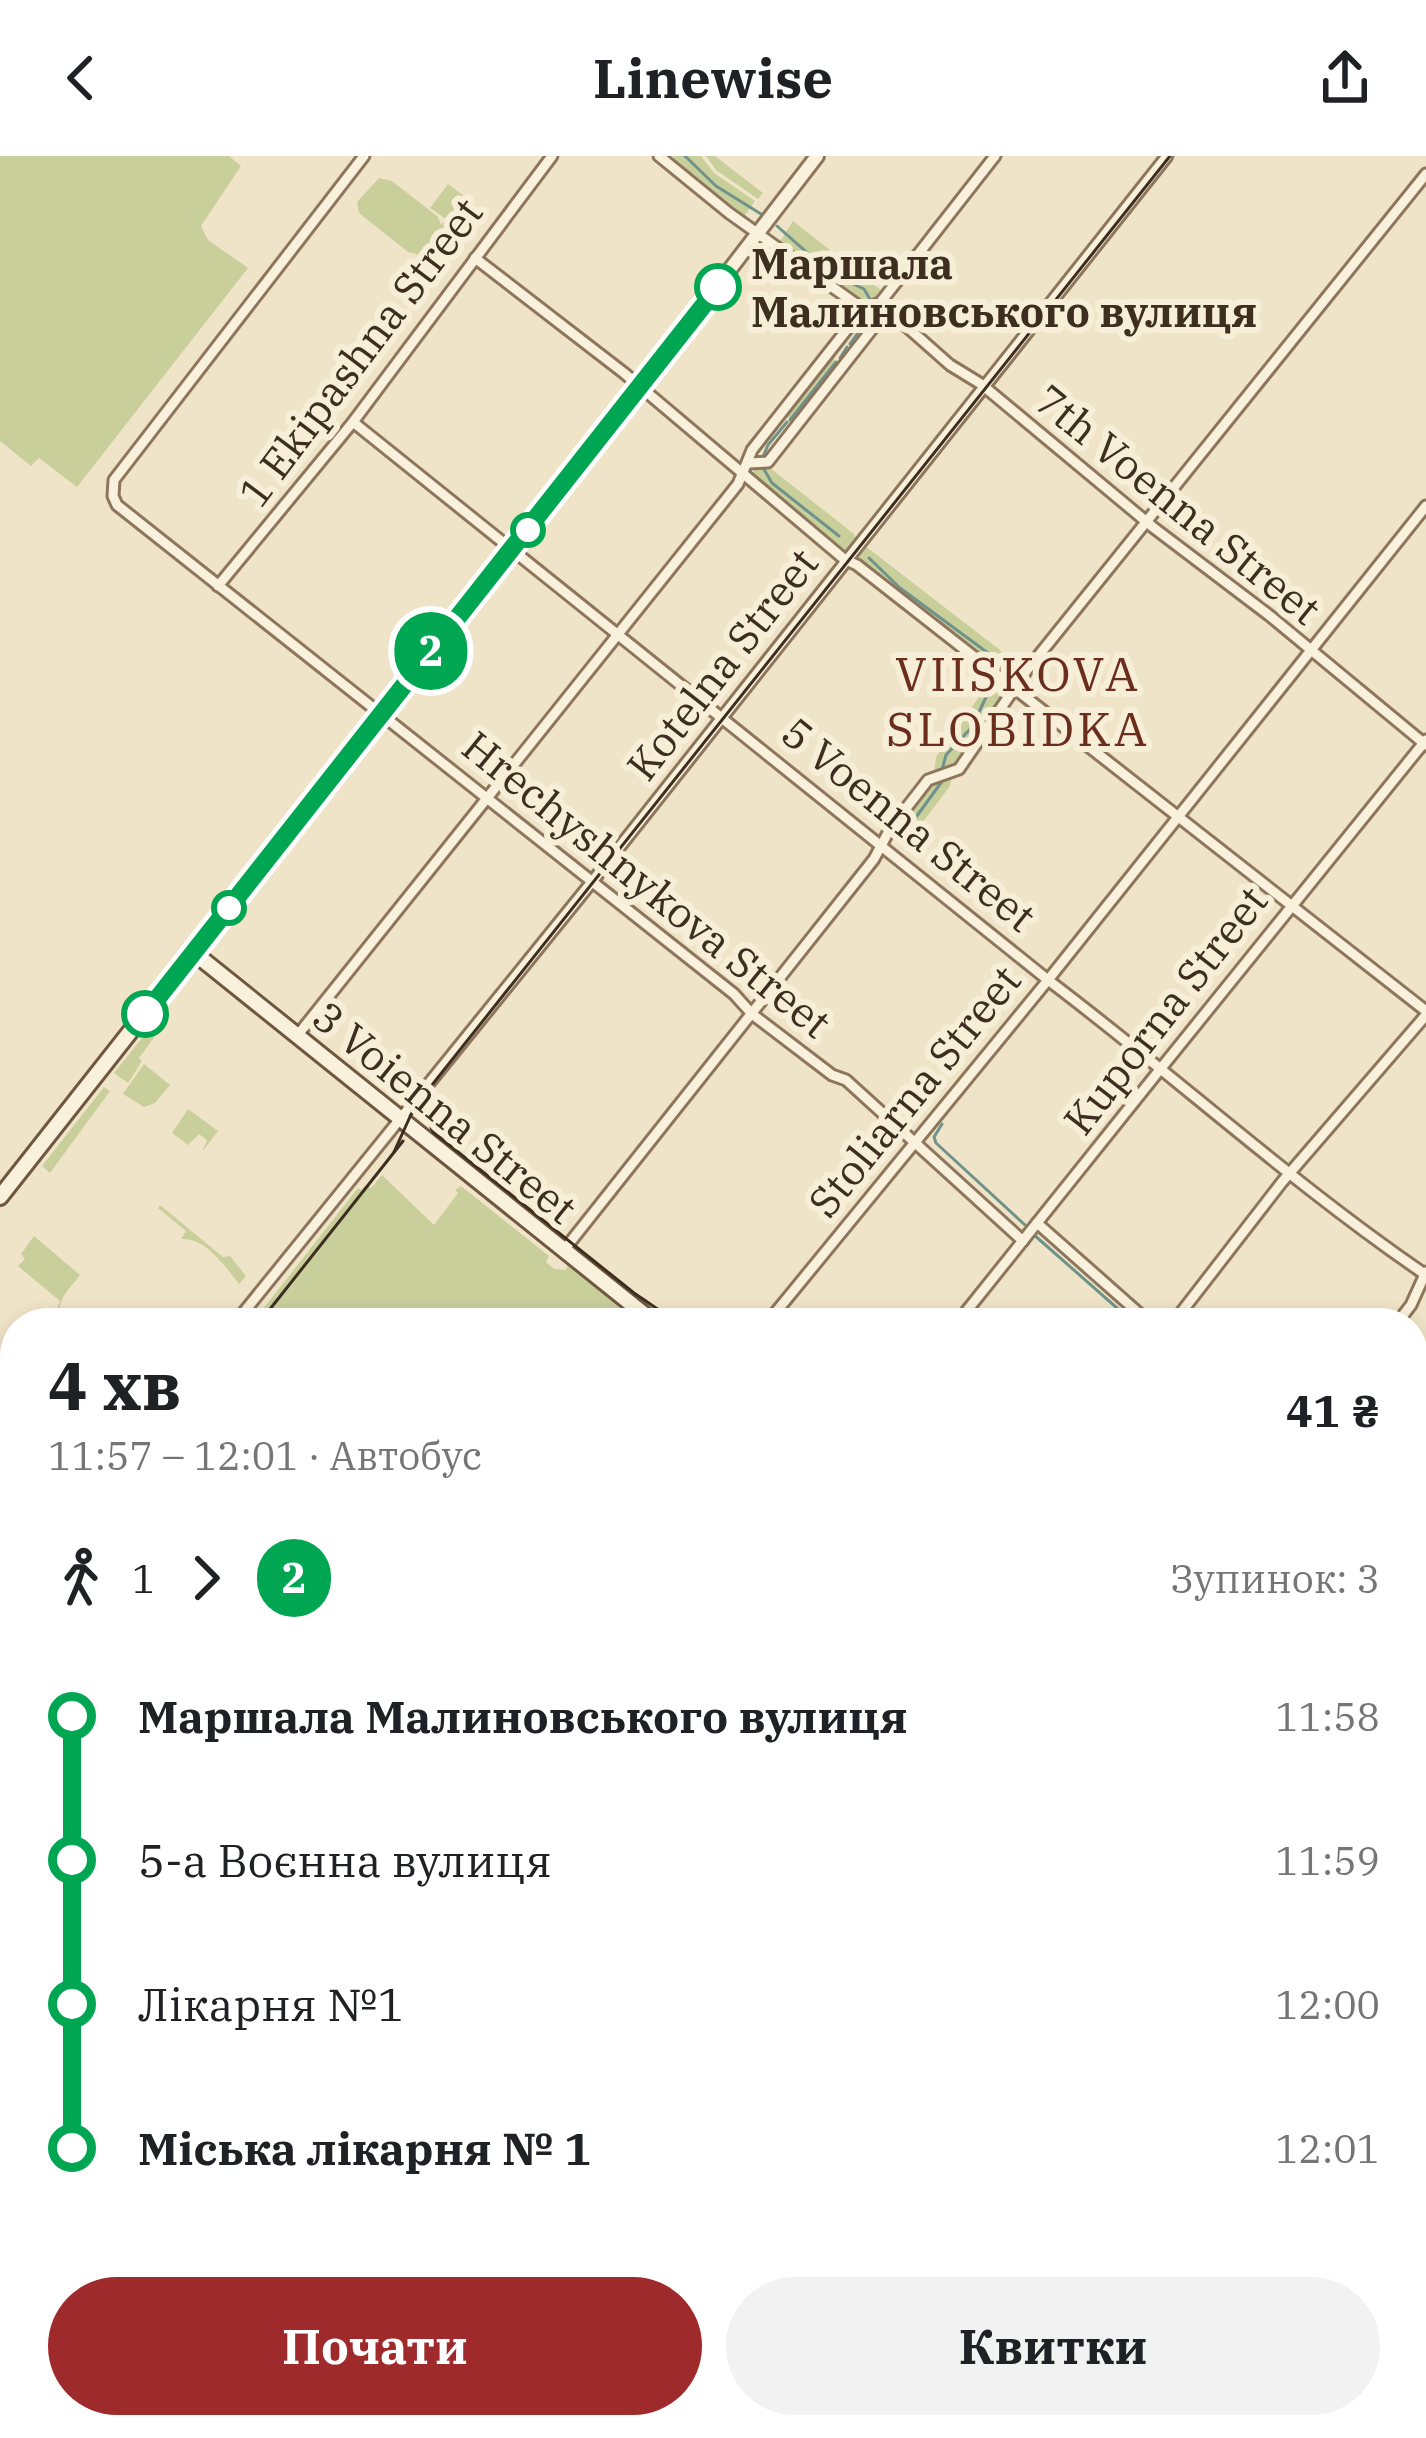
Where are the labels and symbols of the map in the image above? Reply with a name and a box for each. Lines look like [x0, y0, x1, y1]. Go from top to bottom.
street label: 1 Ekipashna Street [226, 187, 494, 517]
place label: Маршала Малиновського вулиця [751, 236, 1257, 339]
marker: Маршала Малиновського вулиця [696, 265, 740, 309]
street label: 7th Voenna Street [1024, 372, 1332, 636]
unlabelled marker [512, 514, 544, 546]
street label: Kotelna Street [614, 537, 830, 791]
line badge: 2 [392, 612, 470, 690]
district label: VIISKOVA SLOBIDKA [886, 642, 1150, 759]
street label: 5 Voenna Street [771, 705, 1047, 943]
street label: Hrechyshnykova Street [451, 718, 843, 1050]
street label: Kuporna Street [1051, 875, 1279, 1145]
unlabelled marker [213, 892, 245, 924]
street label: Stoliarna Street [796, 954, 1032, 1228]
street label: 3 Voienna Street [302, 989, 588, 1235]
unlabelled marker [123, 992, 167, 1036]

